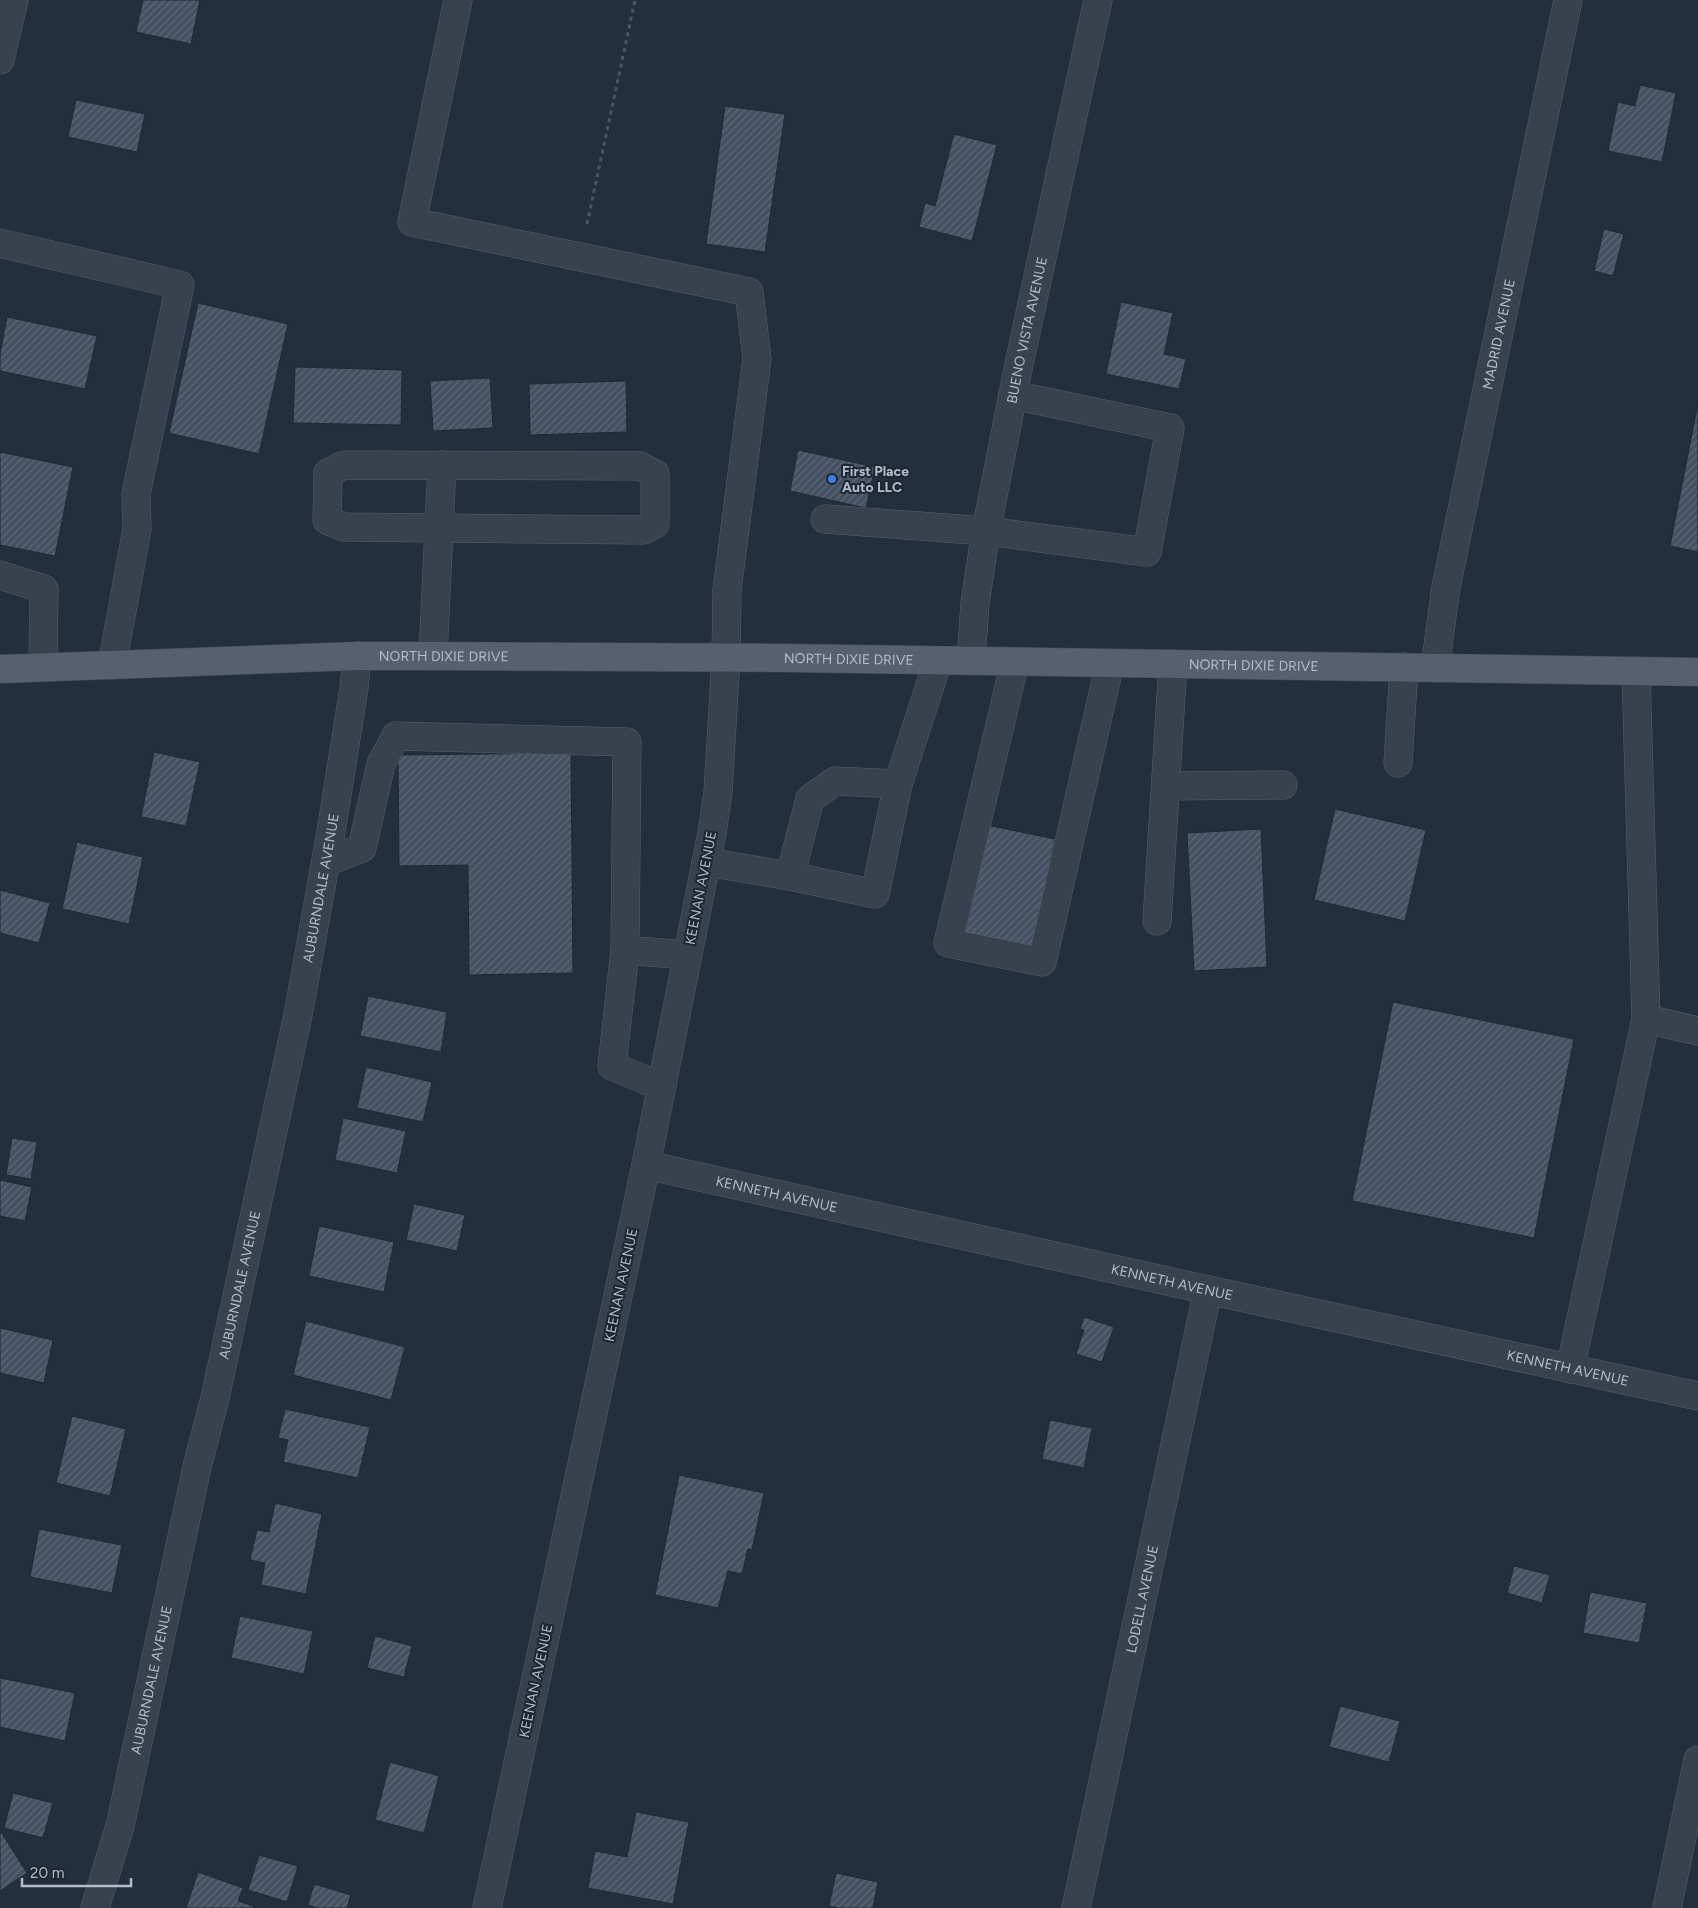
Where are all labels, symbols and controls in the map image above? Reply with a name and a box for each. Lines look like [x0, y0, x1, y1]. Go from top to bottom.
street label: BUENO VISTA AVENUE [1003, 255, 1051, 405]
street label: MADRID AVENUE [1479, 277, 1518, 391]
place label: First Place Auto LLC [842, 463, 909, 496]
marker: First Place Auto LLC [826, 473, 838, 485]
street label: NORTH DIXIE DRIVE [379, 647, 509, 665]
street label: NORTH DIXIE DRIVE [784, 649, 914, 668]
street label: NORTH DIXIE DRIVE [1189, 656, 1319, 675]
street label: AUBURNDALE AVENUE [299, 812, 342, 964]
street label: KEENAN AVENUE [682, 830, 720, 946]
street label: KENNETH AVENUE [714, 1172, 839, 1216]
street label: AUBURNDALE AVENUE [215, 1209, 264, 1361]
street label: KEENAN AVENUE [601, 1227, 641, 1343]
street label: KENNETH AVENUE [1110, 1260, 1235, 1304]
street label: KENNETH AVENUE [1505, 1346, 1631, 1389]
street label: LODELL AVENUE [1122, 1544, 1162, 1654]
street label: AUBURNDALE AVENUE [127, 1604, 176, 1756]
street label: KEENAN AVENUE [516, 1623, 556, 1739]
scale bar [22, 1856, 131, 1888]
text: 20 m [30, 1864, 64, 1882]

